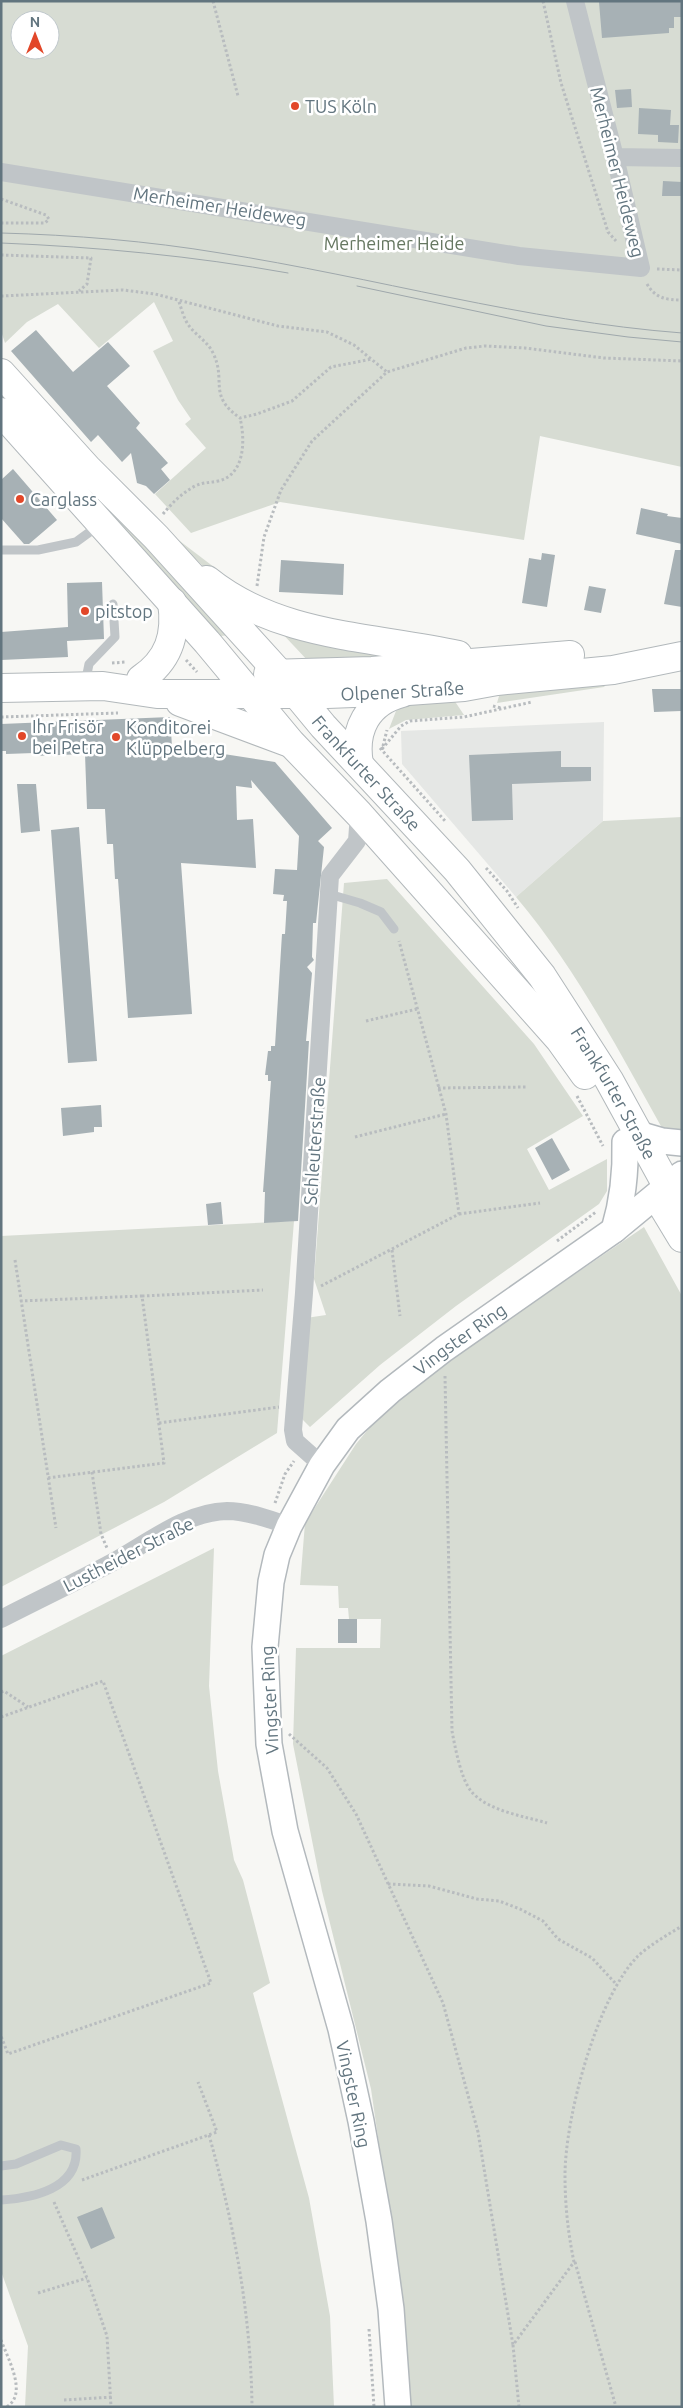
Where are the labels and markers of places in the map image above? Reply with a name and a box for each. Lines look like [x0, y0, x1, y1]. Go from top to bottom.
place label: TUS Köln [305, 96, 377, 116]
marker: TUS Köln [289, 100, 301, 112]
place label: Carglass [30, 489, 97, 509]
marker: Carglass [14, 493, 26, 505]
place label: pitstop [95, 601, 153, 621]
marker: pitstop [79, 605, 91, 617]
place label: Ihr Frisör bei Petra [32, 716, 104, 757]
place label: Konditorei Klüppelberg [126, 717, 225, 758]
marker: Ihr Frisör bei Petra [16, 730, 28, 742]
marker: Konditorei Klüppelberg [110, 731, 122, 743]

